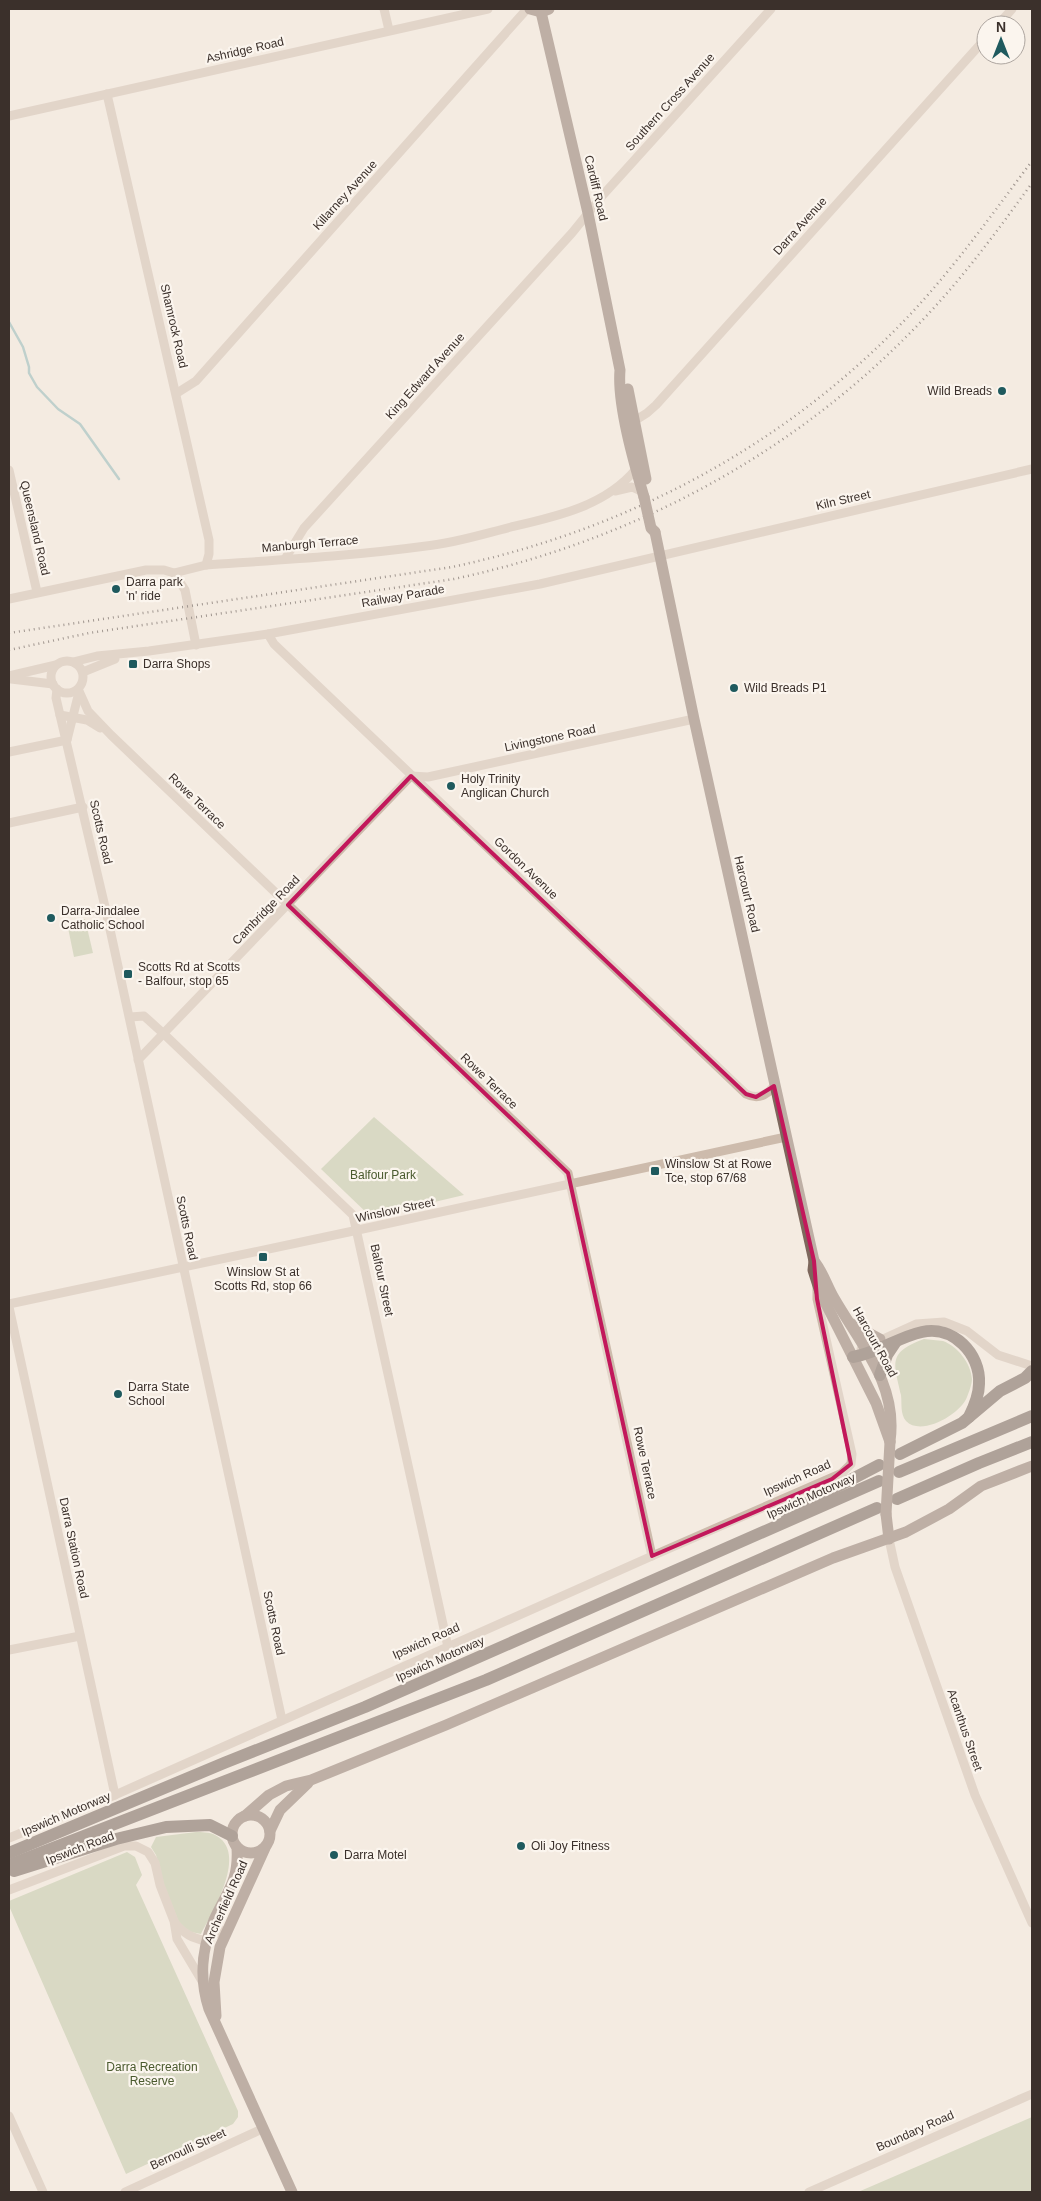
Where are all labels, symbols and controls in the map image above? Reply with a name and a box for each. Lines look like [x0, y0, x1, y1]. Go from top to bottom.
north arrow [976, 15, 1026, 65]
text: N [996, 19, 1006, 35]
street label: Ashridge Road [205, 34, 285, 66]
street label: Southern Cross Avenue [622, 50, 718, 154]
street label: Cardiff Road [582, 154, 610, 222]
street label: Killarney Avenue [310, 157, 380, 233]
street label: Darra Avenue [770, 194, 830, 258]
street label: Shamrock Road [158, 283, 190, 369]
street label: King Edward Avenue [383, 330, 468, 422]
place label: Wild Breads [927, 384, 992, 398]
marker: Wild Breads [996, 385, 1008, 397]
street label: Queensland Road [17, 479, 53, 577]
street label: Kiln Street [814, 487, 872, 513]
street label: Manburgh Terrace [261, 533, 359, 555]
place label: Darra park 'n' ride [126, 575, 184, 603]
street label: Railway Parade [360, 582, 446, 610]
marker: Darra park 'n' ride [110, 583, 122, 595]
place label: Darra Shops [143, 657, 210, 671]
marker: Darra Shops [127, 658, 139, 670]
place label: Wild Breads P1 [744, 681, 827, 695]
marker: Wild Breads P1 [728, 682, 740, 694]
street label: Livingstone Road [503, 722, 597, 754]
street label: Rowe Terrace [166, 770, 229, 832]
place label: Holy Trinity Anglican Church [461, 772, 549, 800]
marker: Holy Trinity Anglican Church [445, 780, 457, 792]
street label: Scotts Road [87, 799, 115, 865]
street label: Gordon Avenue [491, 834, 561, 902]
street label: Harcourt Road [731, 854, 763, 934]
street label: Cambridge Road [229, 873, 303, 947]
place label: Darra-Jindalee Catholic School [61, 904, 144, 932]
marker: Darra-Jindalee Catholic School [45, 912, 57, 924]
place label: Scotts Rd at Scotts - Balfour, stop 65 [138, 960, 240, 988]
marker: Scotts Rd at Scotts - Balfour, stop 65 [122, 968, 134, 980]
street label: Rowe Terrace [458, 1050, 521, 1112]
place label: Winslow St at Rowe Tce, stop 67/68 [665, 1157, 772, 1185]
marker: Winslow St at Rowe Tce, stop 67/68 [649, 1165, 661, 1177]
park label: Balfour Park [350, 1168, 417, 1182]
street label: Scotts Road [173, 1195, 201, 1261]
street label: Winslow Street [354, 1195, 436, 1225]
street label: Balfour Street [368, 1243, 397, 1318]
marker: Winslow St at Scotts Rd, stop 66 [257, 1251, 269, 1263]
place label: Winslow St at Scotts Rd, stop 66 [214, 1265, 312, 1293]
street label: Harcourt Road [850, 1304, 900, 1380]
place label: Darra State School [128, 1380, 190, 1408]
marker: Darra State School [112, 1388, 124, 1400]
street label: Rowe Terrace [630, 1425, 660, 1501]
street label: Ipswich Road [761, 1457, 833, 1499]
street label: Ipswich Motorway [765, 1470, 857, 1522]
street label: Darra Station Road [56, 1496, 92, 1600]
street label: Scotts Road [260, 1590, 288, 1656]
street label: Ipswich Road [390, 1620, 462, 1662]
street label: Ipswich Motorway [394, 1633, 486, 1685]
street label: Acanthus Street [944, 1687, 986, 1773]
street label: Ipswich Motorway [19, 1789, 113, 1839]
street label: Ipswich Road [44, 1829, 116, 1867]
place label: Oli Joy Fitness [531, 1839, 610, 1853]
marker: Oli Joy Fitness [515, 1840, 527, 1852]
place label: Darra Motel [344, 1848, 407, 1862]
marker: Darra Motel [328, 1849, 340, 1861]
street label: Archerfield Road [201, 1858, 251, 1946]
park label: Darra Recreation Reserve [106, 2060, 198, 2088]
street label: Boundary Road [874, 2108, 956, 2154]
street label: Bernoulli Street [148, 2125, 229, 2173]

